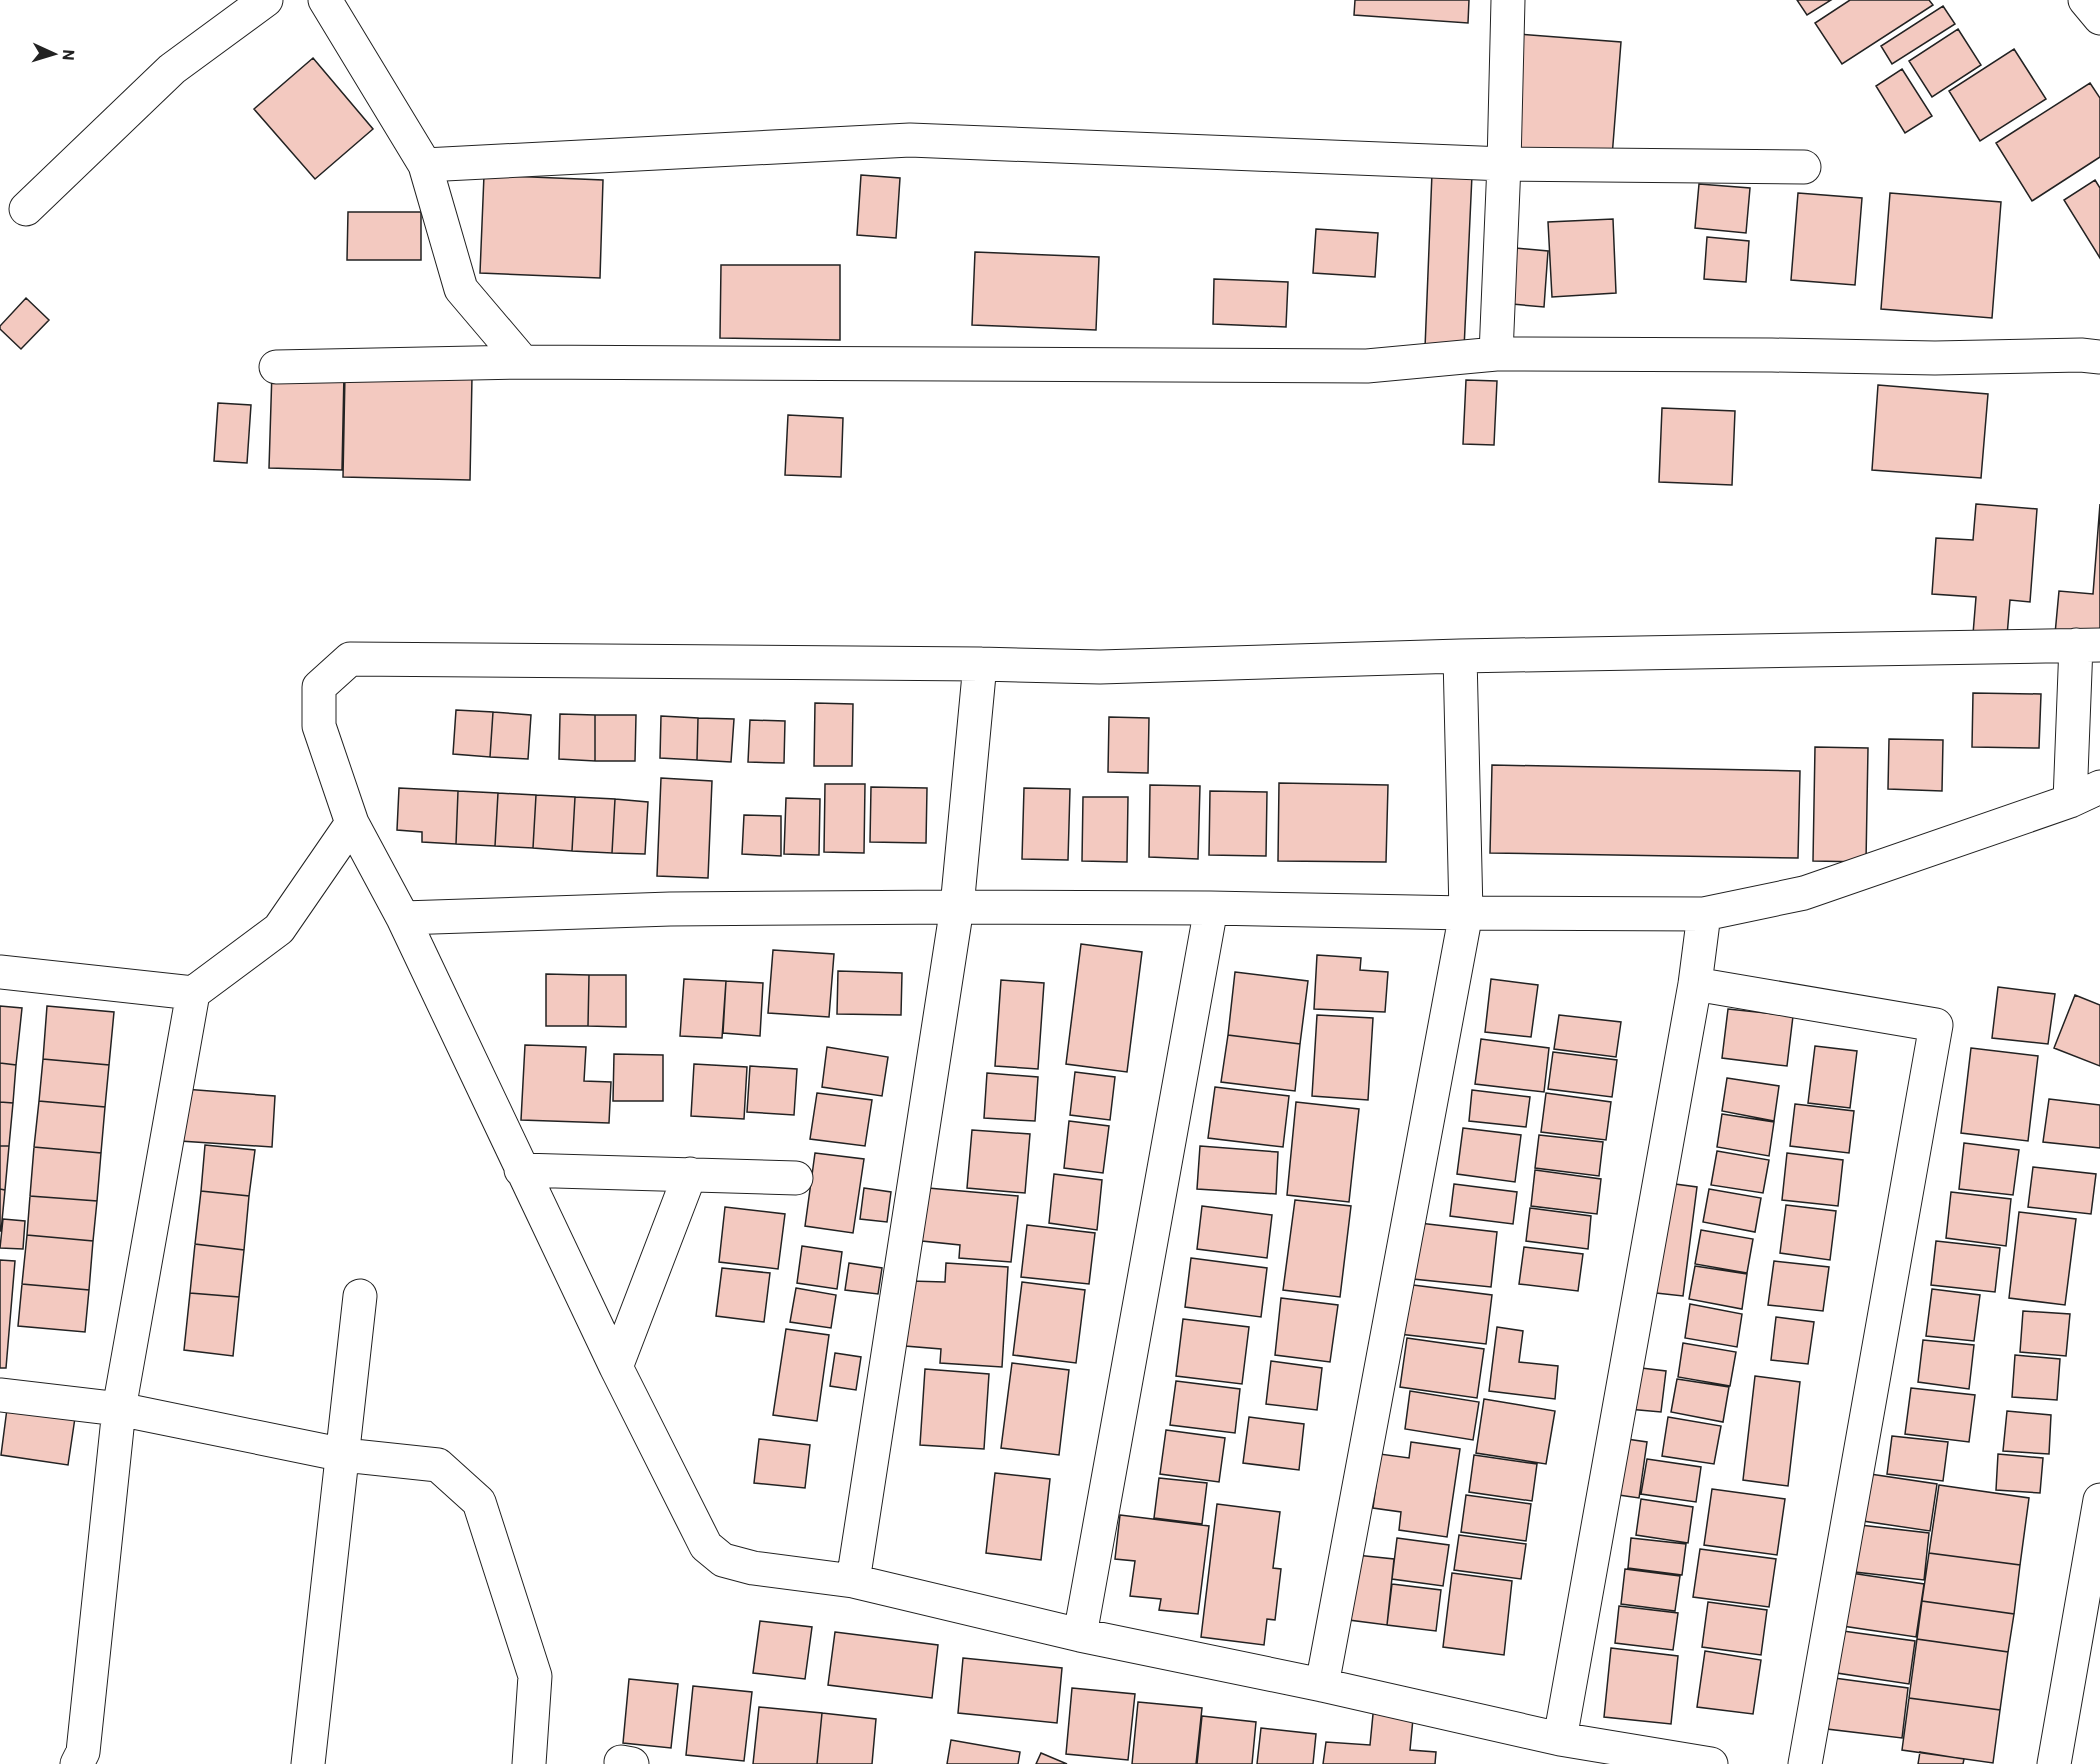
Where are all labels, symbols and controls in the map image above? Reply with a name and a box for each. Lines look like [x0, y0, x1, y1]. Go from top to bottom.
north arrow [24, 24, 84, 84]
text: N [60, 49, 79, 61]

